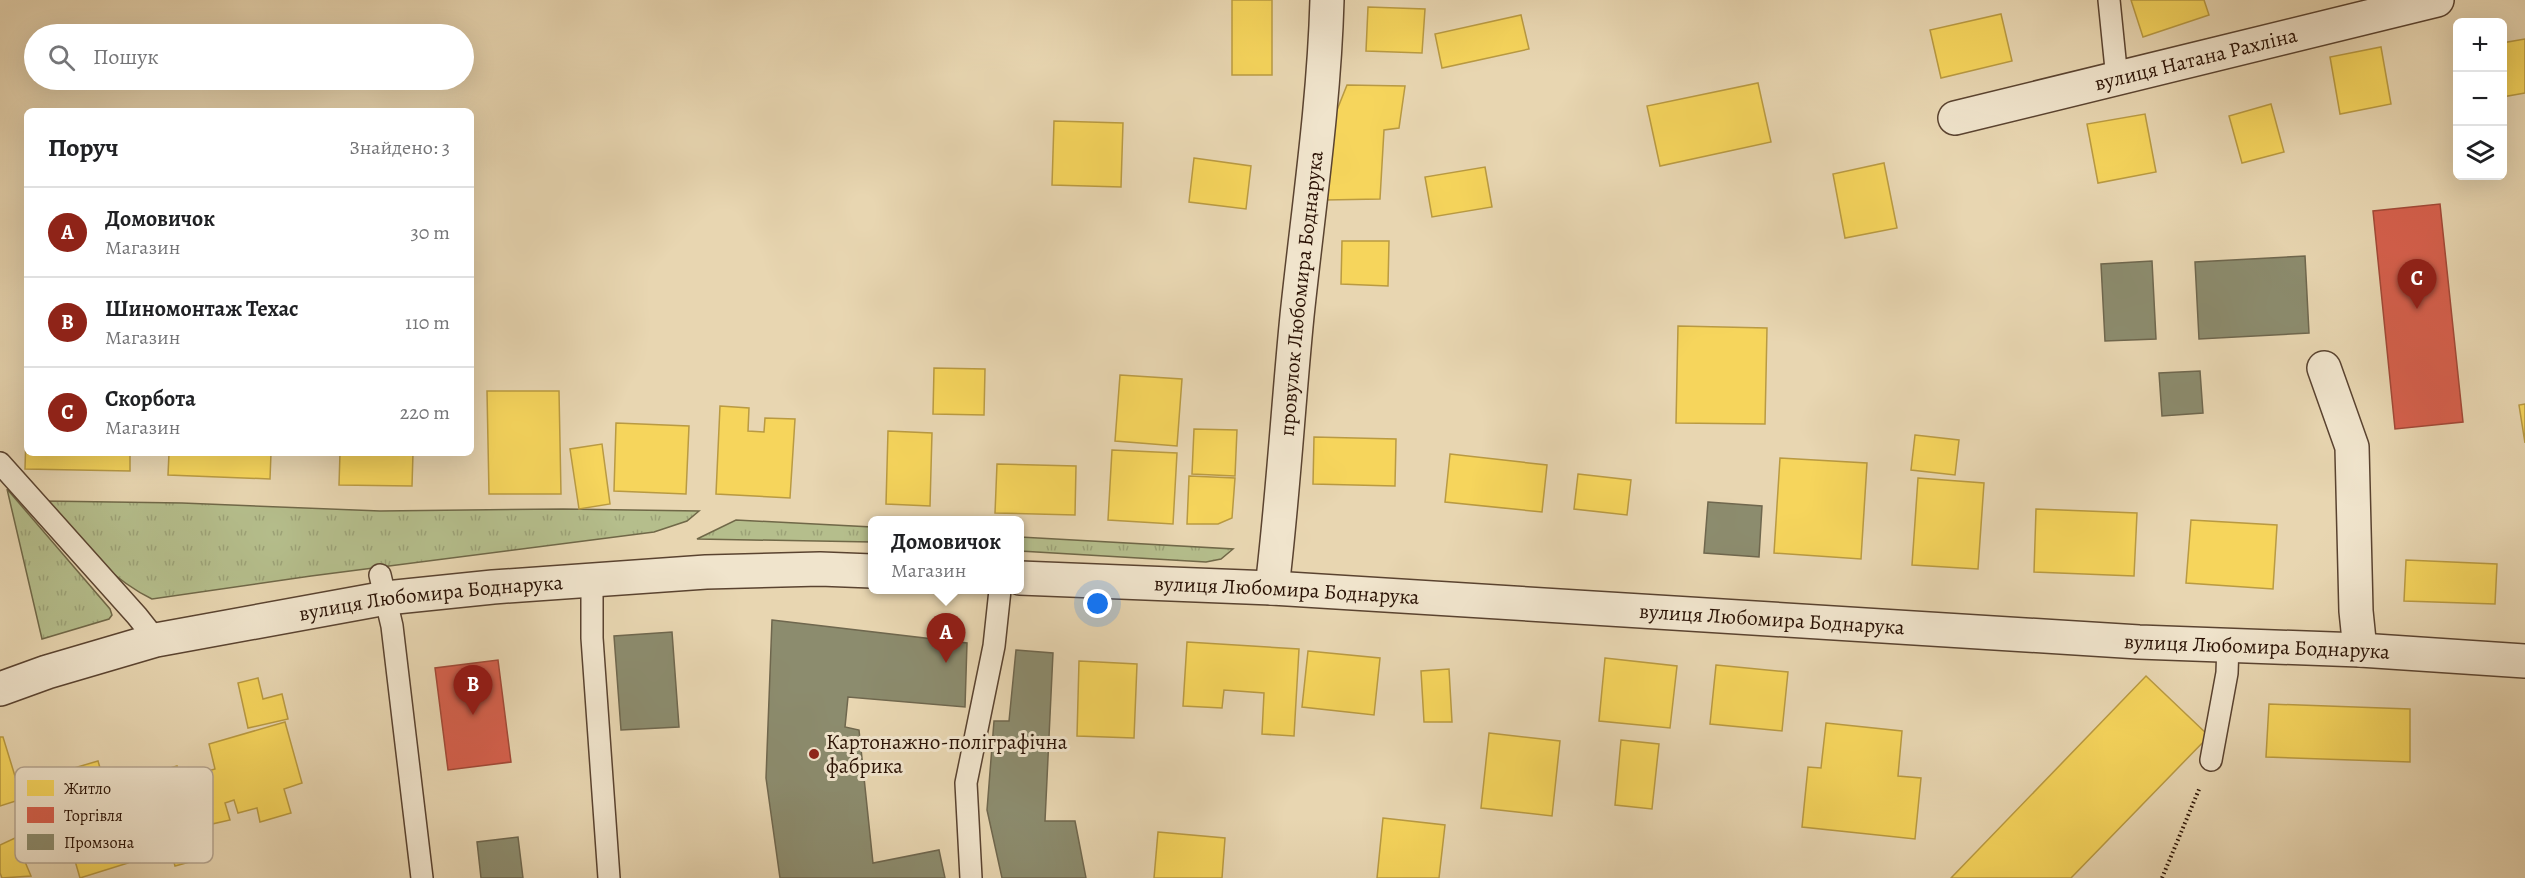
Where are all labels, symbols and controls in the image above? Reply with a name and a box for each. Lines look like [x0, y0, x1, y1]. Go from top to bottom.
map controls [2453, 18, 2507, 180]
button: + [2453, 18, 2507, 72]
street label: вулиця Натана Рахліна [2092, 21, 2301, 97]
search box [24, 24, 474, 90]
icon: search [45, 41, 78, 74]
text: Пошук [93, 42, 159, 72]
button: − [2453, 72, 2507, 126]
button: layers [2453, 126, 2507, 180]
text: Поруч [48, 130, 119, 165]
text: Знайдено: 3 [349, 134, 450, 161]
street label: провулок Любомира Боднарука [1273, 149, 1330, 437]
text: Домовичок [105, 204, 215, 234]
text: A [61, 219, 74, 246]
text: 30 m [410, 219, 450, 246]
text: Магазин [105, 234, 180, 261]
pin: C [2398, 260, 2436, 309]
text: Шиномонтаж Техас [105, 294, 299, 324]
text: B [61, 309, 74, 336]
text: 110 m [405, 309, 450, 336]
text: Магазин [105, 324, 180, 351]
text: Скорбота [105, 384, 196, 414]
text: C [61, 399, 74, 426]
text: 220 m [400, 399, 450, 426]
text: Магазин [105, 414, 180, 441]
popup [868, 516, 1024, 594]
text: Домовичок [891, 527, 1001, 557]
text: Магазин [891, 557, 966, 584]
street label: вулиця Любомира Боднарука [297, 568, 564, 628]
street label: вулиця Любомира Боднарука [1153, 569, 1421, 611]
your location [1083, 589, 1112, 618]
street label: вулиця Любомира Боднарука [1638, 597, 1906, 641]
pin: A [926, 614, 966, 663]
street label: вулиця Любомира Боднарука [2123, 627, 2391, 666]
pin: B [454, 666, 492, 715]
place label: Картонажно-поліграфічна фабрика [826, 728, 1068, 780]
marker: Картонажно-поліграфічна фабрика [807, 747, 821, 761]
legend [15, 767, 213, 863]
text: Житло [64, 778, 111, 800]
text: Торгівля [64, 805, 123, 827]
text: Промзона [64, 832, 135, 854]

